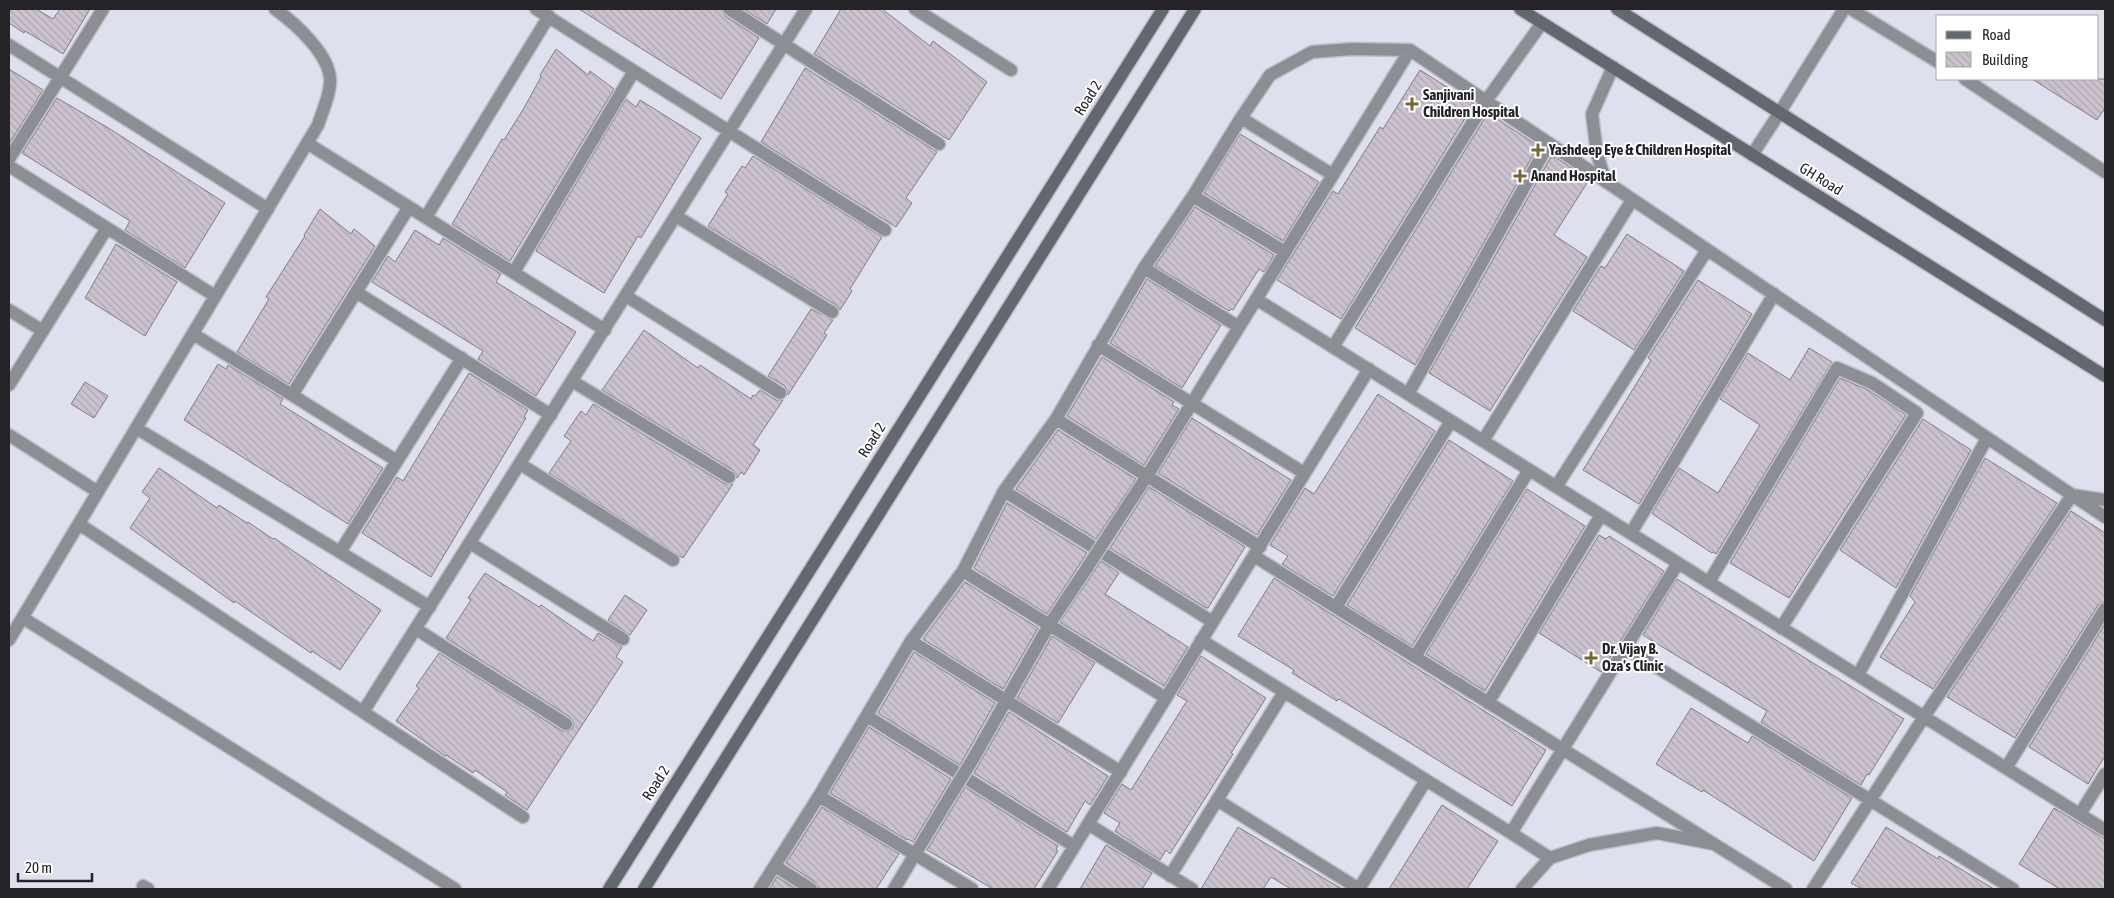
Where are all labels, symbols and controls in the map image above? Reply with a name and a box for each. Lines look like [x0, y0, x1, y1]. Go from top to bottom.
legend [1936, 15, 2099, 80]
text: Road [1982, 26, 2011, 43]
text: Building [1982, 51, 2028, 68]
street label: Road 2 [1070, 77, 1105, 118]
place label: Sanjivani Children Hospital [1423, 86, 1520, 120]
marker: Sanjivani Children Hospital [1405, 97, 1419, 111]
place label: Yashdeep Eye & Children Hospital [1548, 141, 1732, 158]
marker: Yashdeep Eye & Children Hospital [1531, 143, 1545, 157]
street label: GH Road [1797, 159, 1846, 198]
place label: Anand Hospital [1530, 167, 1617, 184]
marker: Anand Hospital [1513, 169, 1527, 183]
street label: Road 2 [854, 419, 889, 460]
place label: Dr. Vijay B. Oza's Clinic [1602, 640, 1664, 674]
marker: Dr. Vijay B. Oza's Clinic [1584, 651, 1598, 665]
street label: Road 2 [638, 762, 673, 803]
scale bar [18, 850, 91, 882]
text: 20 m [25, 859, 52, 876]

